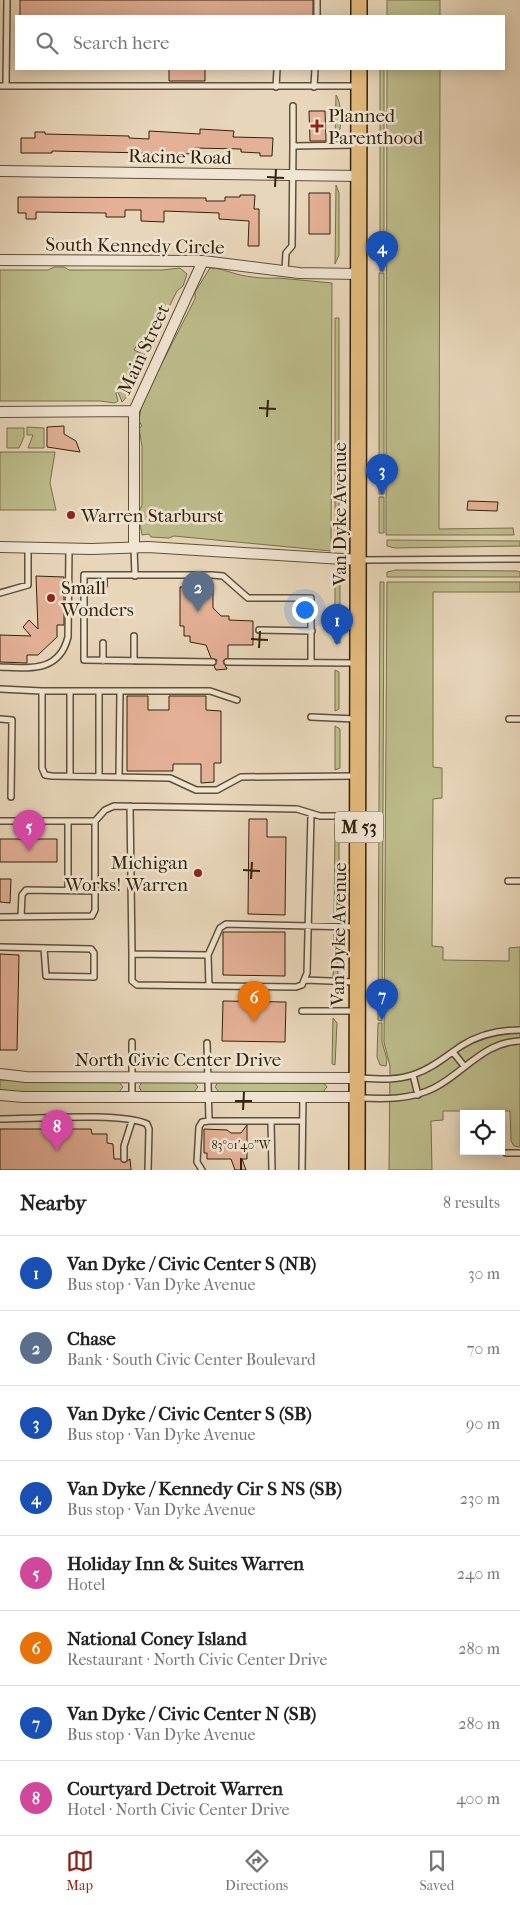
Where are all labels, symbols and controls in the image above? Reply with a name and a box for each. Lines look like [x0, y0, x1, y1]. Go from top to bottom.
search box [15, 15, 505, 70]
icon: search [33, 29, 61, 57]
text: Search here [73, 32, 169, 54]
place label: Planned Parenthood [328, 105, 424, 149]
marker: Planned Parenthood [310, 119, 324, 133]
street label: Racine Road [128, 145, 233, 169]
pin: 4 [366, 231, 398, 272]
street label: South Kennedy Circle [45, 233, 225, 259]
street label: Main Street [113, 301, 174, 398]
street label: Van Dyke Avenue [329, 442, 351, 587]
pin: 3 [366, 454, 398, 495]
place label: Warren Starburst [80, 505, 224, 527]
marker: Warren Starburst [65, 509, 77, 521]
pin: 2 [182, 571, 214, 612]
place label: Small Wonders [60, 577, 134, 621]
marker: Small Wonders [45, 592, 57, 604]
your location [292, 597, 318, 623]
pin: 1 [321, 604, 353, 645]
pin: 5 [13, 810, 45, 851]
road number: M 53 [335, 812, 383, 842]
place label: Michigan Works! Warren [64, 852, 188, 896]
street label: Van Dyke Avenue [327, 862, 351, 1007]
marker: Michigan Works! Warren [192, 867, 204, 879]
pin: 7 [366, 979, 398, 1020]
pin: 6 [238, 981, 270, 1022]
street label: North Civic Center Drive [75, 1049, 281, 1071]
pin: 8 [41, 1110, 73, 1151]
map controls [460, 1110, 505, 1155]
button: locate [460, 1110, 505, 1155]
text: 83°01'40"W [212, 1138, 272, 1152]
text: Nearby [20, 1191, 86, 1215]
text: 8 results [443, 1193, 500, 1212]
text: Van Dyke / Civic Center S (NB) [67, 1253, 316, 1275]
text: 1 [33, 1264, 39, 1283]
text: 30 m [468, 1264, 500, 1283]
text: Bus stop · Van Dyke Avenue [67, 1275, 255, 1294]
text: Chase [67, 1328, 116, 1350]
text: 2 [32, 1339, 40, 1358]
text: 70 m [467, 1339, 500, 1358]
text: Bank · South Civic Center Boulevard [67, 1350, 316, 1369]
text: Van Dyke / Civic Center S (SB) [67, 1403, 312, 1425]
text: 3 [33, 1414, 39, 1433]
text: 90 m [466, 1414, 500, 1433]
text: Bus stop · Van Dyke Avenue [67, 1425, 255, 1444]
text: Van Dyke / Kennedy Cir S NS (SB) [67, 1478, 342, 1500]
text: 4 [31, 1489, 41, 1508]
text: 230 m [460, 1489, 500, 1508]
text: Bus stop · Van Dyke Avenue [67, 1500, 255, 1519]
text: Holiday Inn & Suites Warren [67, 1553, 304, 1575]
text: 5 [33, 1564, 39, 1583]
text: 240 m [457, 1564, 500, 1583]
text: Hotel [67, 1575, 105, 1594]
text: National Coney Island [67, 1628, 247, 1650]
text: 6 [32, 1639, 40, 1658]
text: 280 m [458, 1639, 500, 1658]
text: Restaurant · North Civic Center Drive [67, 1650, 327, 1669]
text: Van Dyke / Civic Center N (SB) [67, 1703, 316, 1725]
text: 7 [32, 1714, 40, 1733]
text: 280 m [458, 1714, 500, 1733]
text: Bus stop · Van Dyke Avenue [67, 1725, 255, 1744]
text: Courtyard Detroit Warren [67, 1778, 283, 1800]
text: 8 [32, 1789, 40, 1808]
text: 400 m [456, 1789, 500, 1808]
text: Hotel · North Civic Center Drive [67, 1800, 290, 1819]
tab: Map [66, 1847, 94, 1894]
tab: Directions [225, 1847, 288, 1894]
tab: Saved [420, 1847, 454, 1894]

